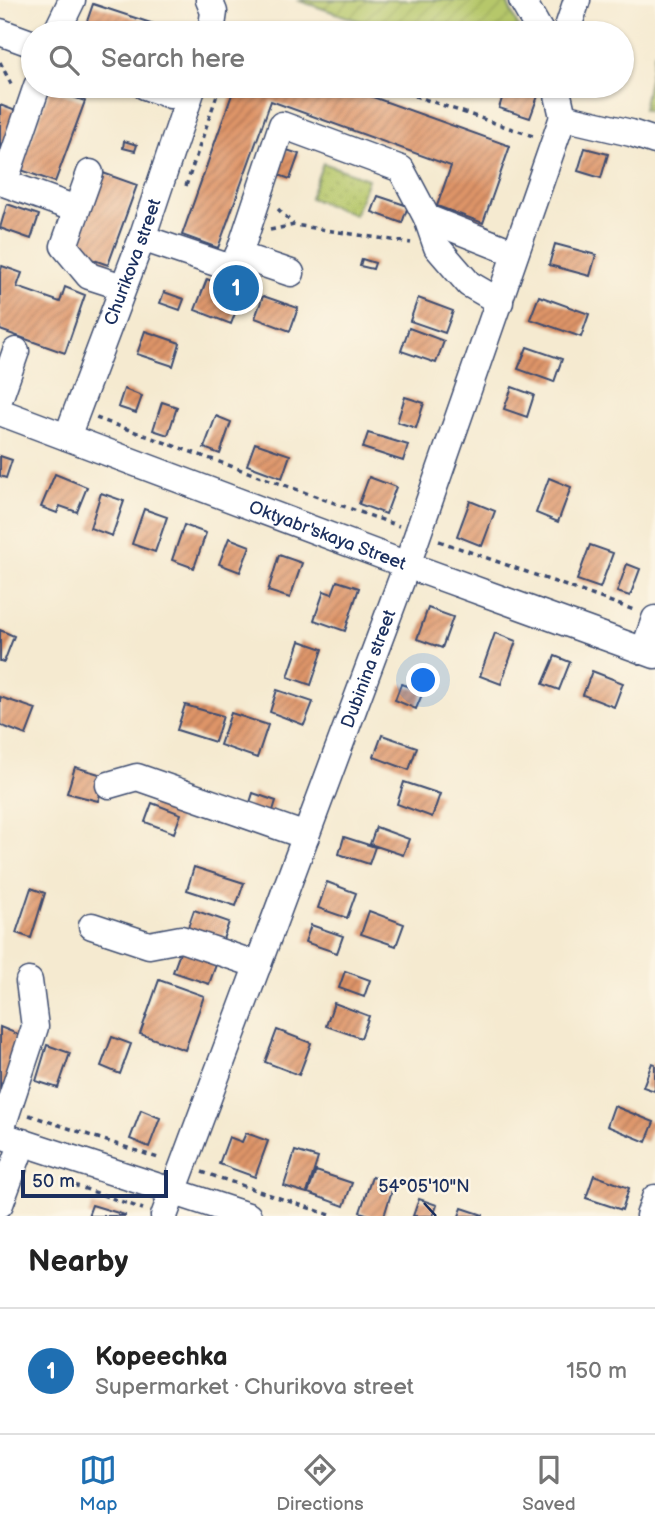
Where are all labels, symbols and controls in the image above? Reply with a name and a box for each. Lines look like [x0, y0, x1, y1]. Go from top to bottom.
search box [21, 21, 634, 98]
icon: search [45, 41, 83, 79]
text: Search here [101, 44, 245, 75]
street label: Churikova street [100, 195, 165, 328]
pin: 1 [213, 262, 259, 314]
street label: Oktyabr'skaya Street [246, 496, 409, 574]
street label: Dubinina street [337, 606, 400, 731]
your location [406, 663, 440, 697]
scale bar [21, 1167, 168, 1199]
text: 50 m [32, 1170, 75, 1193]
text: 54°05'10"N [378, 1176, 470, 1197]
text: Nearby [28, 1244, 128, 1280]
text: Kopeechka [95, 1342, 228, 1373]
text: 1 [46, 1357, 56, 1385]
text: 150 m [566, 1357, 627, 1385]
text: Supermarket · Churikova street [95, 1373, 414, 1401]
tab: Map [79, 1451, 118, 1516]
tab: Directions [276, 1451, 364, 1516]
tab: Saved [522, 1451, 576, 1516]

